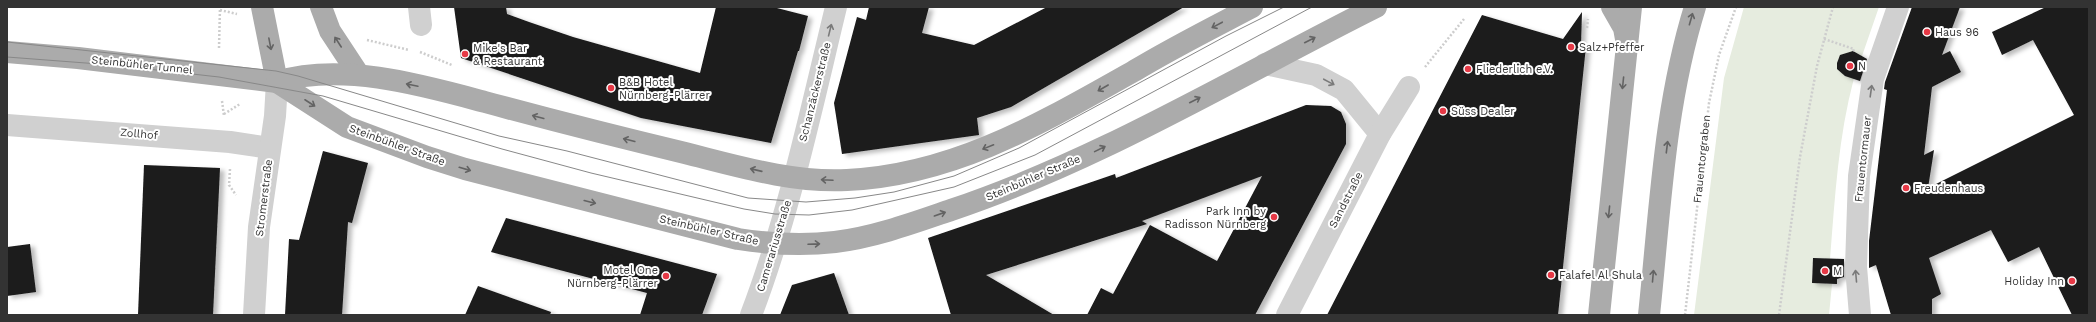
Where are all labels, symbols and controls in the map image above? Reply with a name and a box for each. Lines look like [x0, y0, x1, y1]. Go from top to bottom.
one-way arrow [1688, 13, 1695, 26]
one-way arrow [1211, 22, 1223, 29]
one-way arrow [827, 24, 834, 37]
place label: Haus 96 [1935, 26, 1979, 39]
marker: Haus 96 [1922, 27, 1932, 37]
one-way arrow [333, 36, 341, 48]
one-way arrow [1304, 36, 1316, 44]
one-way arrow [267, 38, 275, 51]
street label: Schanzäckerstraße [796, 41, 834, 143]
place label: Salz+Pfeffer [1579, 41, 1645, 54]
place label: Mike's Bar & Restaurant [473, 42, 543, 68]
marker: Salz+Pfeffer [1566, 42, 1576, 52]
marker: Mike's Bar & Restaurant [460, 49, 470, 59]
street label: Steinbühler Tunnel [91, 53, 194, 77]
place label: N [1858, 60, 1866, 73]
marker: N [1845, 61, 1855, 71]
place label: Fliederlich e.V. [1476, 63, 1553, 76]
marker: Fliederlich e.V. [1463, 64, 1473, 74]
place label: B&B Hotel Nürnberg-Plärrer [619, 76, 710, 102]
one-way arrow [1619, 76, 1627, 89]
one-way arrow [1323, 79, 1335, 86]
one-way arrow [405, 80, 418, 88]
marker: B&B Hotel Nürnberg-Plärrer [606, 83, 616, 93]
one-way arrow [1097, 84, 1109, 92]
one-way arrow [1867, 85, 1875, 98]
one-way arrow [1189, 96, 1201, 104]
one-way arrow [304, 100, 316, 108]
place label: Süss Dealer [1451, 105, 1515, 118]
marker: Süss Dealer [1438, 106, 1448, 116]
one-way arrow [531, 112, 544, 120]
street label: Frauentorgraben [1691, 114, 1713, 204]
street label: Frauentormauer [1852, 115, 1874, 203]
street label: Steinbühler Straße [347, 122, 447, 168]
street label: Zollhof [120, 126, 159, 142]
one-way arrow [623, 135, 636, 143]
one-way arrow [1663, 141, 1671, 154]
one-way arrow [982, 144, 994, 152]
one-way arrow [1093, 145, 1105, 153]
street label: Steinbühler Straße [984, 152, 1082, 204]
street label: Stromerstraße [253, 159, 275, 237]
one-way arrow [749, 165, 762, 173]
one-way arrow [458, 166, 471, 173]
street label: Sandstraße [1326, 170, 1366, 230]
one-way arrow [821, 176, 834, 183]
place label: Freudenhaus [1914, 182, 1984, 195]
marker: Freudenhaus [1901, 183, 1911, 193]
one-way arrow [584, 198, 597, 206]
street label: Camerariusstraße [754, 199, 794, 293]
place label: Park Inn by Radisson Nürnberg [1165, 205, 1266, 231]
one-way arrow [1605, 205, 1613, 218]
one-way arrow [934, 210, 947, 217]
street label: Steinbühler Straße [658, 212, 760, 248]
marker: Park Inn by Radisson Nürnberg [1269, 212, 1279, 222]
one-way arrow [807, 240, 820, 247]
place label: Motel One Nürnberg-Plärrer [567, 264, 658, 290]
place label: M [1833, 265, 1842, 278]
marker: M [1820, 266, 1830, 276]
place label: Falafel Al Shula [1559, 269, 1642, 282]
marker: Falafel Al Shula [1546, 270, 1556, 280]
one-way arrow [1649, 270, 1657, 283]
one-way arrow [1853, 270, 1860, 283]
marker: Motel One Nürnberg-Plärrer [661, 271, 671, 281]
place label: Holiday Inn [2004, 275, 2064, 288]
marker: Holiday Inn [2067, 276, 2077, 286]

